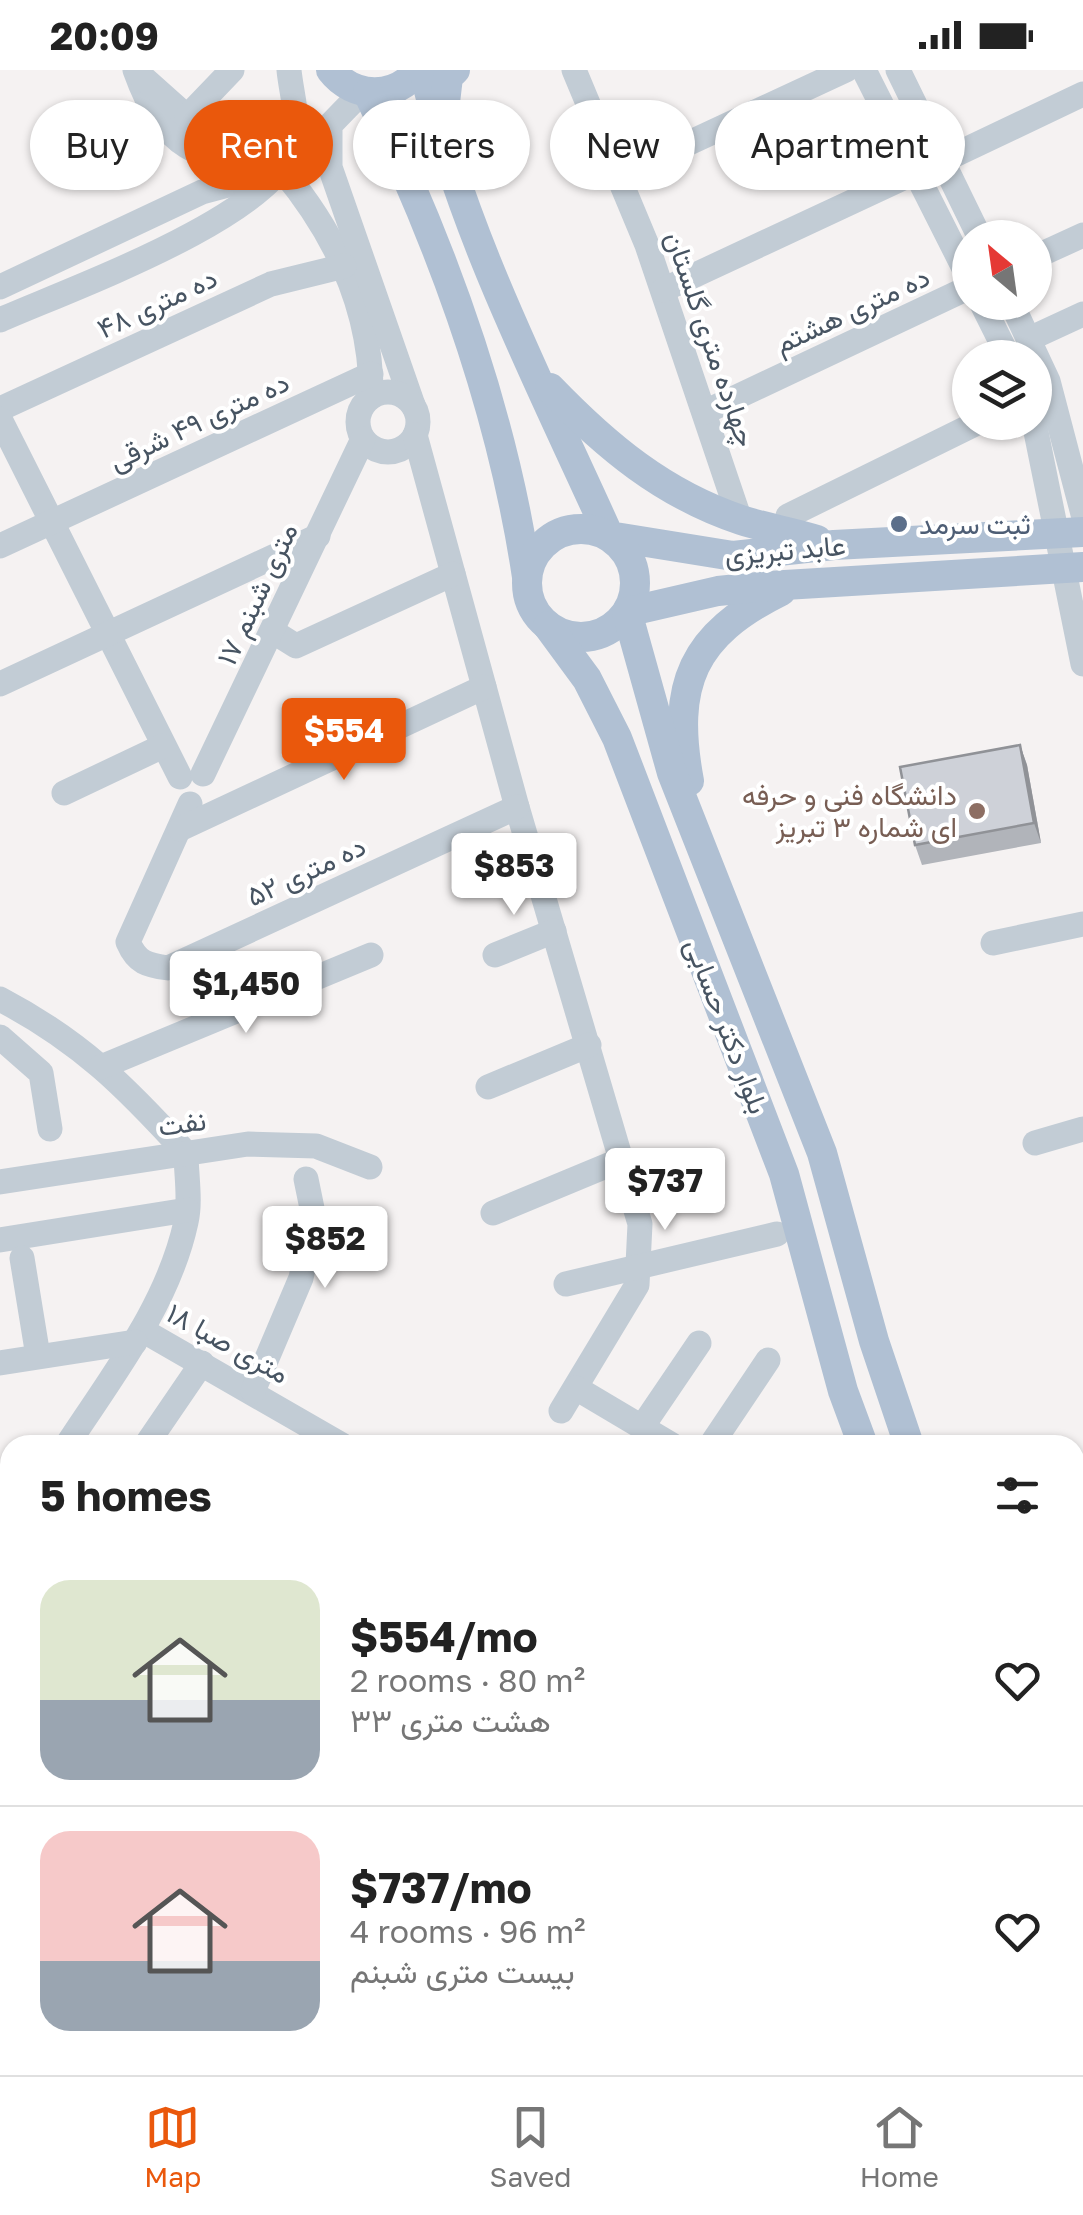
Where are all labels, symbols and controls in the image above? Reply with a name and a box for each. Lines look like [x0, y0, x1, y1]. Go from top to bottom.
text: 20:09 [50, 13, 159, 58]
chip: Buy [30, 100, 164, 190]
chip: Rent [184, 100, 333, 190]
chip: Filters [353, 100, 530, 190]
chip: New [550, 100, 695, 190]
chip: Apartment [715, 100, 965, 190]
north arrow [952, 220, 1052, 320]
map controls [952, 220, 1052, 440]
street label: چهارده متری گلستان [656, 227, 764, 452]
street label: ده متری هشتم [769, 259, 936, 362]
street label: ده متری ۴۸ [92, 260, 223, 346]
button: layers [952, 340, 1052, 440]
street label: ده متری ۴۹ شرقی [104, 365, 295, 478]
place label: ثبت سرمد [919, 507, 1031, 542]
marker: ثبت سرمد [888, 513, 910, 535]
street label: ۱۷ متری شبنم [209, 517, 307, 671]
street label: عابد تبریزی [723, 528, 847, 573]
pin: $554 [285, 698, 403, 783]
text: $554 [304, 711, 384, 749]
place label: دانشگاه فنی و حرفه ای شماره ۳ تبریز [742, 778, 957, 845]
marker: دانشگاه فنی و حرفه ای شماره ۳ تبریز [966, 800, 988, 822]
street label: ده متری ۵۲ [241, 829, 371, 914]
pin: $853 [455, 833, 573, 918]
text: $853 [474, 846, 554, 884]
street label: بلوار دکتر حسابی [677, 934, 776, 1119]
pin: $1,450 [165, 951, 327, 1036]
text: $1,450 [192, 964, 300, 1002]
street label: نفت [156, 1103, 208, 1142]
pin: $737 [606, 1148, 724, 1233]
text: $737 [627, 1161, 703, 1199]
pin: $852 [266, 1206, 384, 1291]
text: $852 [285, 1219, 365, 1257]
street label: متری صبا ۱۸ [160, 1296, 295, 1391]
icon: filters [990, 1468, 1045, 1523]
text: 5 homes [40, 1470, 212, 1520]
text: $554/mo [350, 1611, 538, 1661]
icon: home [120, 1620, 240, 1740]
icon: heart [990, 1653, 1045, 1708]
text: 2 rooms · 80 m² [350, 1661, 585, 1699]
text: هشت متری ۳۳ [350, 1701, 551, 1739]
text: $737/mo [350, 1862, 532, 1912]
icon: home [120, 1871, 240, 1991]
icon: heart [990, 1904, 1045, 1959]
text: 4 rooms · 96 m² [350, 1912, 586, 1950]
text: بیست متری شبنم [350, 1952, 575, 1990]
tab: Map [144, 2100, 201, 2193]
tab: Saved [490, 2100, 571, 2193]
tab: Home [860, 2100, 939, 2193]

